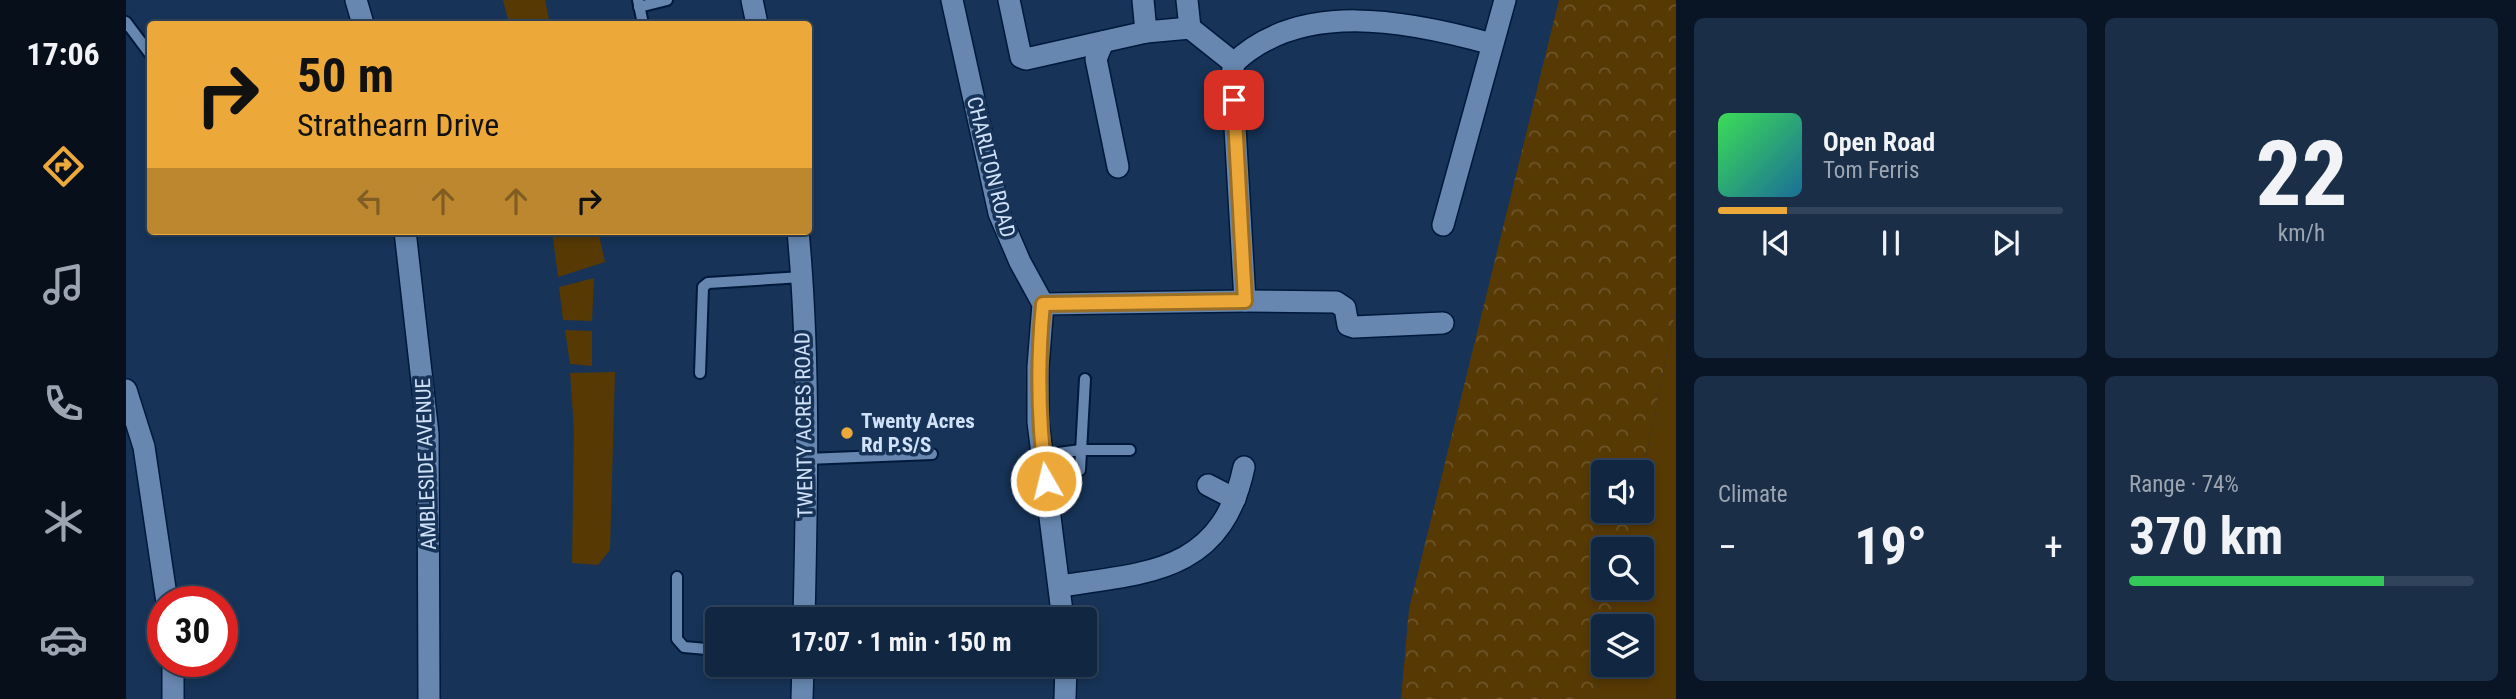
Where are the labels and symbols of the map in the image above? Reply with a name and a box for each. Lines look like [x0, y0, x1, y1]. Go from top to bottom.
pin [1204, 70, 1264, 130]
street label: CHARLTON ROAD [962, 94, 1020, 240]
street label: TWENTY ACRES ROAD [790, 332, 818, 518]
street label: AMBLESIDE AVENUE [411, 378, 441, 550]
place label: Twenty Acres Rd P.S/S [861, 409, 975, 457]
marker: Twenty Acres Rd P.S/S [839, 425, 855, 441]
position arrow [1009, 444, 1083, 518]
speed limit sign: 30 [147, 586, 238, 677]

